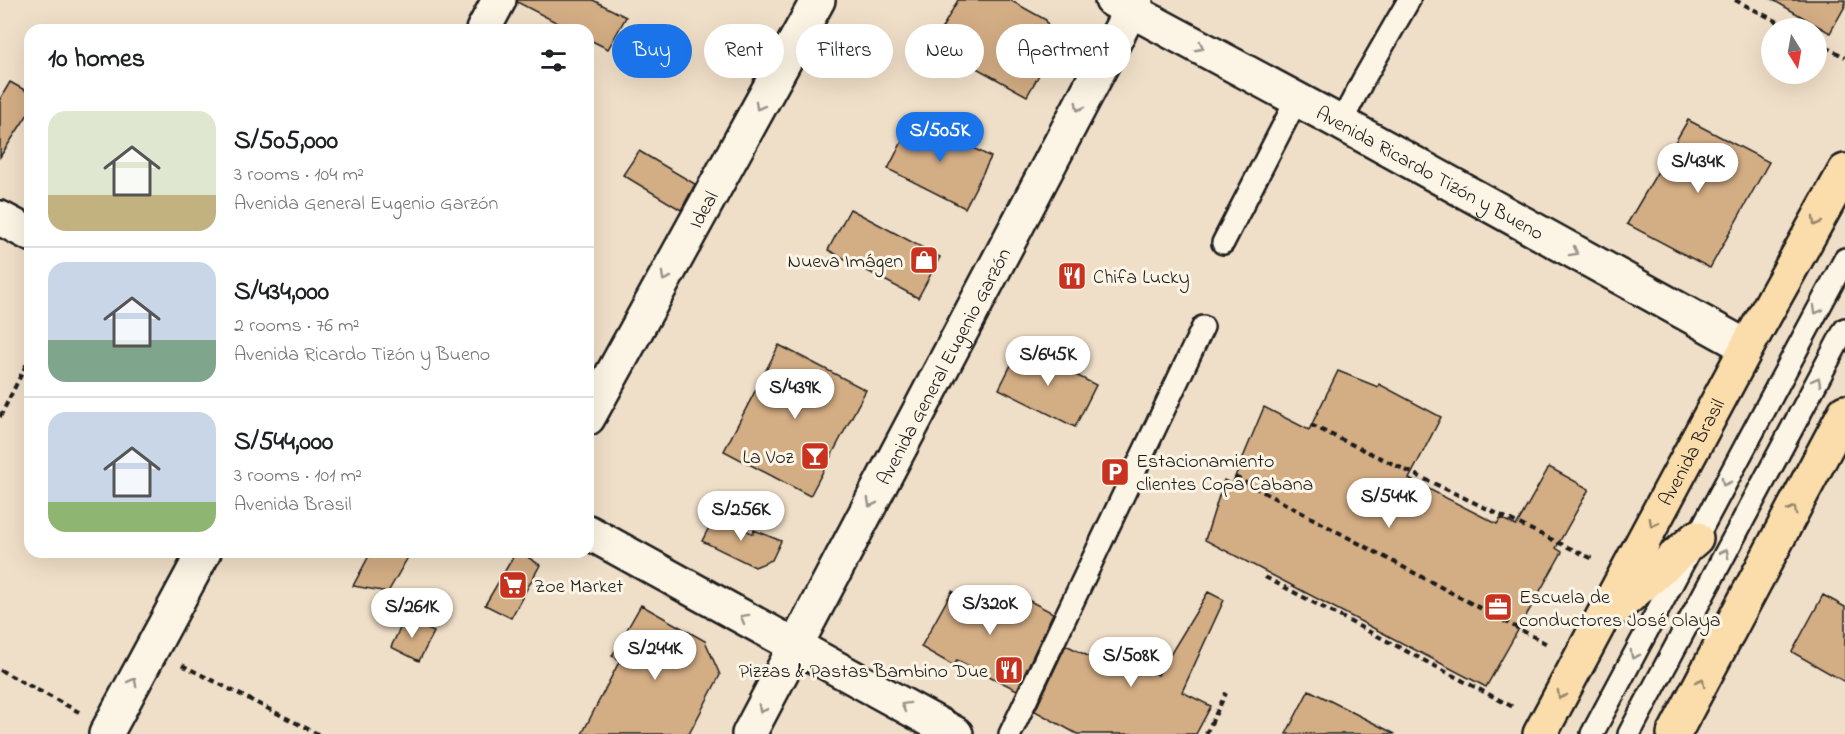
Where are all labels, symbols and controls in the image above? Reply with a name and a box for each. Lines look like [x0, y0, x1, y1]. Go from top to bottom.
north arrow [1761, 18, 1827, 84]
map controls [1761, 18, 1827, 84]
chip: Buy [612, 24, 692, 78]
chip: Rent [704, 24, 784, 78]
chip: Filters [796, 24, 893, 78]
chip: New [905, 24, 984, 78]
chip: Apartment [996, 24, 1131, 78]
one-way arrow [1194, 40, 1205, 51]
text: 10 homes [48, 41, 145, 79]
icon: filters [537, 44, 570, 77]
one-way arrow [755, 100, 766, 111]
street label: Avenida Ricardo Tizón y Bueno [1310, 100, 1548, 249]
one-way arrow [1075, 101, 1086, 112]
pin: S/505K [891, 112, 989, 163]
text: S/505K [910, 117, 970, 146]
text: S/505,000 [234, 123, 338, 161]
icon: home [96, 135, 168, 207]
pin: S/434K [1649, 143, 1747, 194]
text: S/434K [1671, 148, 1725, 177]
text: 3 rooms · 104 m² [234, 161, 364, 190]
street label: Ideal [683, 187, 727, 235]
text: Avenida General Eugenio Garzón [234, 190, 498, 219]
one-way arrow [1812, 216, 1824, 226]
street label: Avenida General Eugenio Garzón [871, 243, 1020, 491]
shop icon: Nueva Imágen [908, 244, 940, 276]
one-way arrow [1568, 245, 1578, 256]
place label: Nueva Imágen [787, 248, 903, 278]
restaurant icon: Chifa Lucky [1056, 260, 1088, 292]
place label: Chifa Lucky [1093, 264, 1190, 293]
one-way arrow [661, 271, 672, 282]
text: S/434,000 [234, 274, 329, 312]
icon: home [96, 286, 168, 358]
one-way arrow [1813, 304, 1824, 315]
text: 2 rooms · 76 m² [234, 312, 359, 341]
pin: S/645K [999, 336, 1097, 387]
text: Avenida Ricardo Tizón y Bueno [234, 341, 490, 370]
text: S/645K [1019, 341, 1077, 370]
pin: S/439K [746, 369, 844, 420]
text: S/439K [769, 374, 821, 403]
one-way arrow [1810, 376, 1821, 387]
street label: Avenida Brasil [1653, 394, 1734, 512]
text: S/544,000 [234, 424, 333, 462]
icon: home [96, 436, 168, 508]
bar icon: La Voz [799, 440, 831, 472]
place label: La Voz [743, 444, 795, 473]
place label: Estacionamiento clientes Copa Cabana [1136, 448, 1313, 500]
parking icon: Estacionamiento clientes Copa Cabana [1099, 456, 1131, 488]
text: 3 rooms · 101 m² [234, 462, 362, 491]
one-way arrow [1721, 476, 1732, 487]
pin: S/544K [1340, 478, 1438, 529]
text: S/544K [1361, 483, 1417, 512]
text: Avenida Brasil [234, 491, 352, 520]
pin: S/256K [692, 491, 790, 542]
text: S/256K [712, 496, 770, 525]
one-way arrow [867, 497, 878, 507]
one-way arrow [1786, 506, 1797, 516]
one-way arrow [1649, 516, 1660, 527]
one-way arrow [1718, 548, 1729, 559]
supermarket icon: Zoe Market [497, 569, 529, 601]
place label: Zoe Market [534, 573, 624, 602]
place label: Escuela de conductores José Olaya [1519, 584, 1721, 636]
pin: S/320K [941, 585, 1039, 636]
pin: S/261K [363, 588, 461, 639]
text: S/320K [962, 590, 1018, 619]
office icon: Escuela de conductores José Olaya [1482, 591, 1514, 623]
text: S/261K [385, 593, 439, 622]
one-way arrow [740, 614, 750, 625]
pin: S/244K [606, 630, 704, 681]
text: S/244K [627, 635, 683, 664]
pin: S/508K [1082, 637, 1180, 688]
text: S/508K [1103, 642, 1159, 671]
one-way arrow [1630, 648, 1641, 659]
restaurant icon: Pizzas & Pastas Bambino Due [993, 654, 1025, 686]
place label: Pizzas & Pastas Bambino Due [739, 658, 988, 687]
one-way arrow [126, 678, 138, 689]
one-way arrow [1694, 678, 1705, 689]
one-way arrow [1557, 688, 1568, 699]
one-way arrow [758, 702, 769, 713]
one-way arrow [900, 702, 911, 713]

